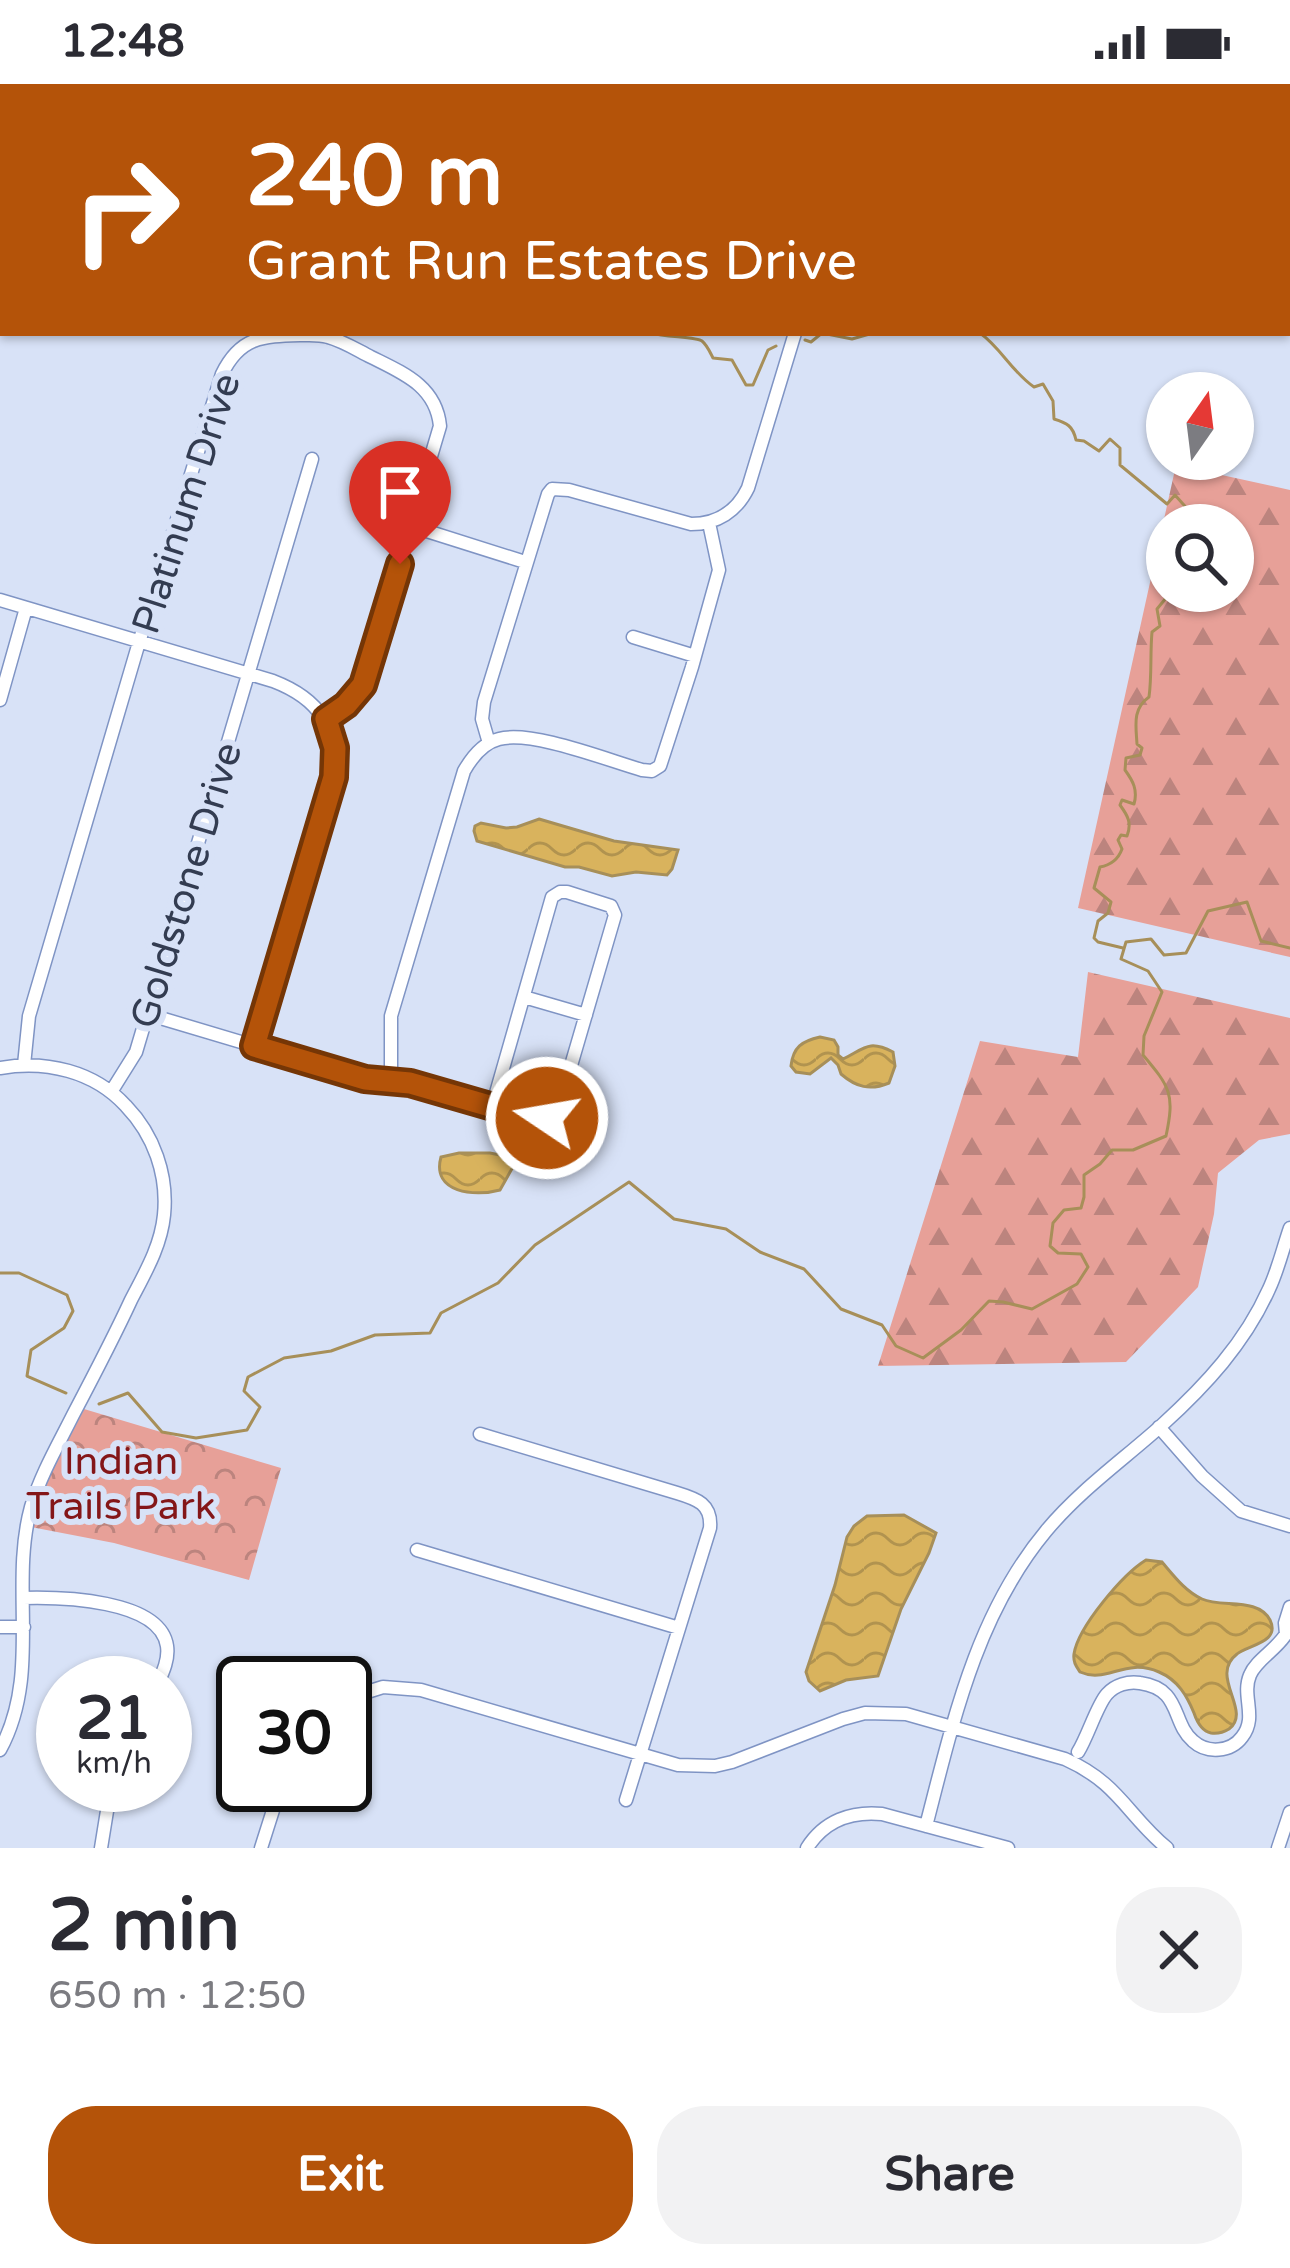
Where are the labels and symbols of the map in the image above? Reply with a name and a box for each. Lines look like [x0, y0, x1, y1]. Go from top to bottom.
street label: Platinum Drive [122, 367, 251, 640]
north arrow [1146, 372, 1254, 480]
pin [349, 441, 451, 564]
street label: Goldstone Drive [121, 737, 252, 1034]
position arrow [484, 1055, 610, 1181]
park label: Indian Trails Park [26, 1438, 216, 1530]
speed limit sign: 30 [216, 1656, 372, 1812]

